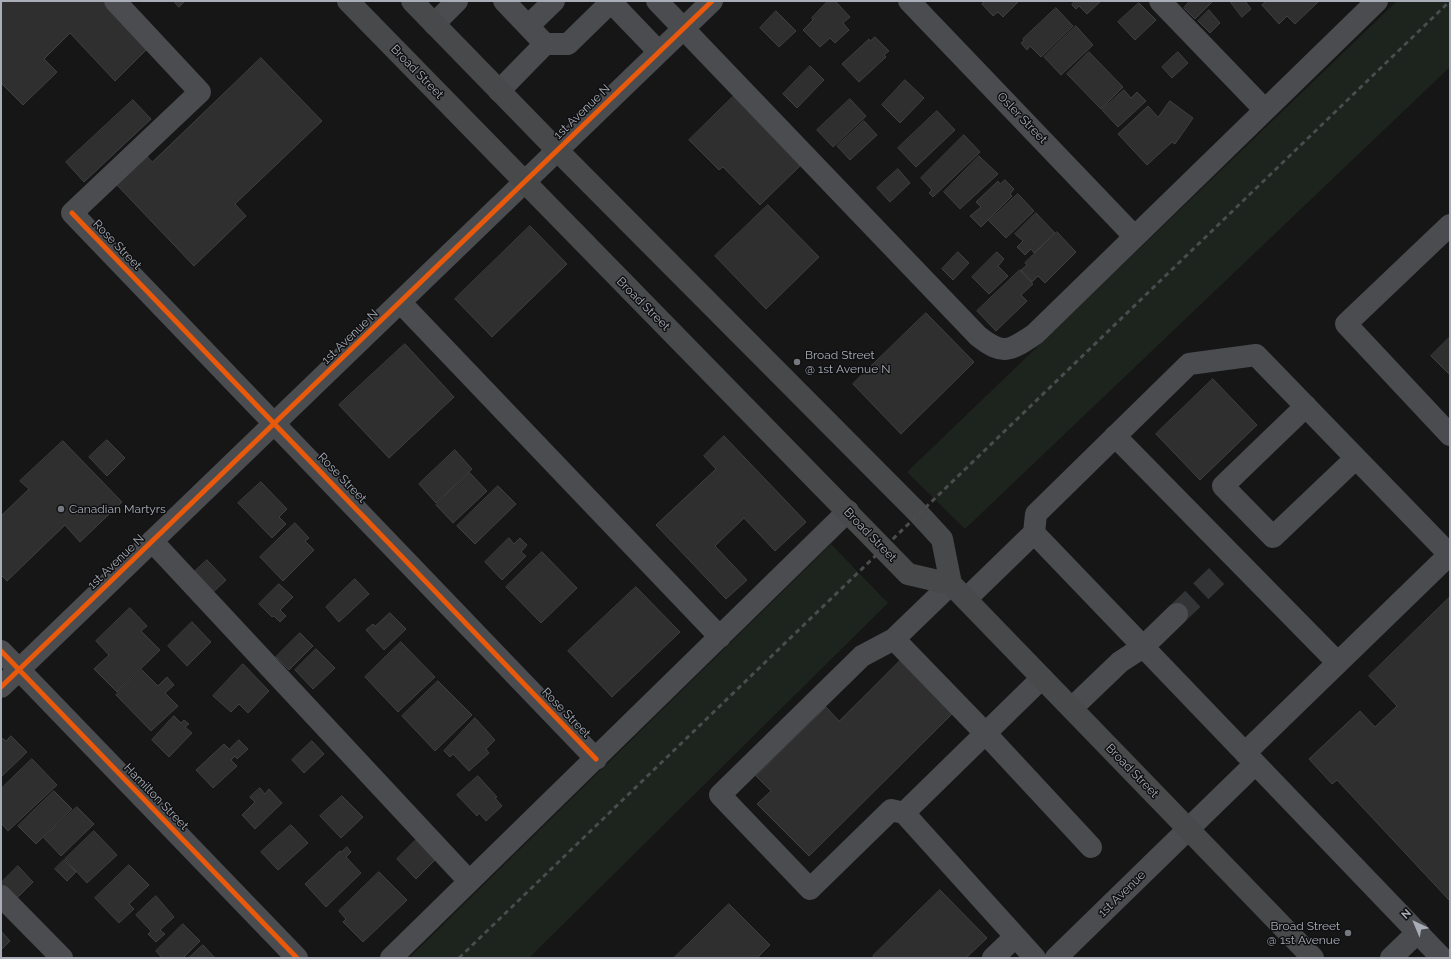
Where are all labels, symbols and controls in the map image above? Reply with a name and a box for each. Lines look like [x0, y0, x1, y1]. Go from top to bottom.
street label: Broad Street [388, 42, 446, 102]
street label: 1st Avenue N [551, 82, 613, 142]
street label: Osler Street [994, 89, 1050, 147]
street label: Rose Street [90, 217, 144, 273]
street label: Broad Street [613, 274, 673, 334]
street label: 1st Avenue N [319, 307, 381, 367]
place label: Broad Street @ 1st Avenue N [805, 348, 891, 376]
marker: Broad Street @ 1st Avenue N [792, 357, 802, 367]
street label: Rose Street [315, 450, 369, 506]
place label: Canadian Martyrs [69, 502, 166, 516]
marker: Canadian Martyrs [56, 504, 66, 514]
street label: Broad Street [841, 505, 899, 565]
street label: 1st Avenue N [85, 532, 147, 592]
street label: Rose Street [539, 685, 593, 741]
street label: Broad Street [1103, 741, 1161, 801]
street label: Hamilton Street [121, 761, 191, 833]
street label: 1st Avenue [1095, 868, 1149, 920]
north arrow [1395, 903, 1435, 943]
text: N [1399, 906, 1414, 922]
place label: Broad Street @ 1st Avenue [1267, 919, 1340, 947]
marker: Broad Street @ 1st Avenue [1343, 928, 1353, 938]

